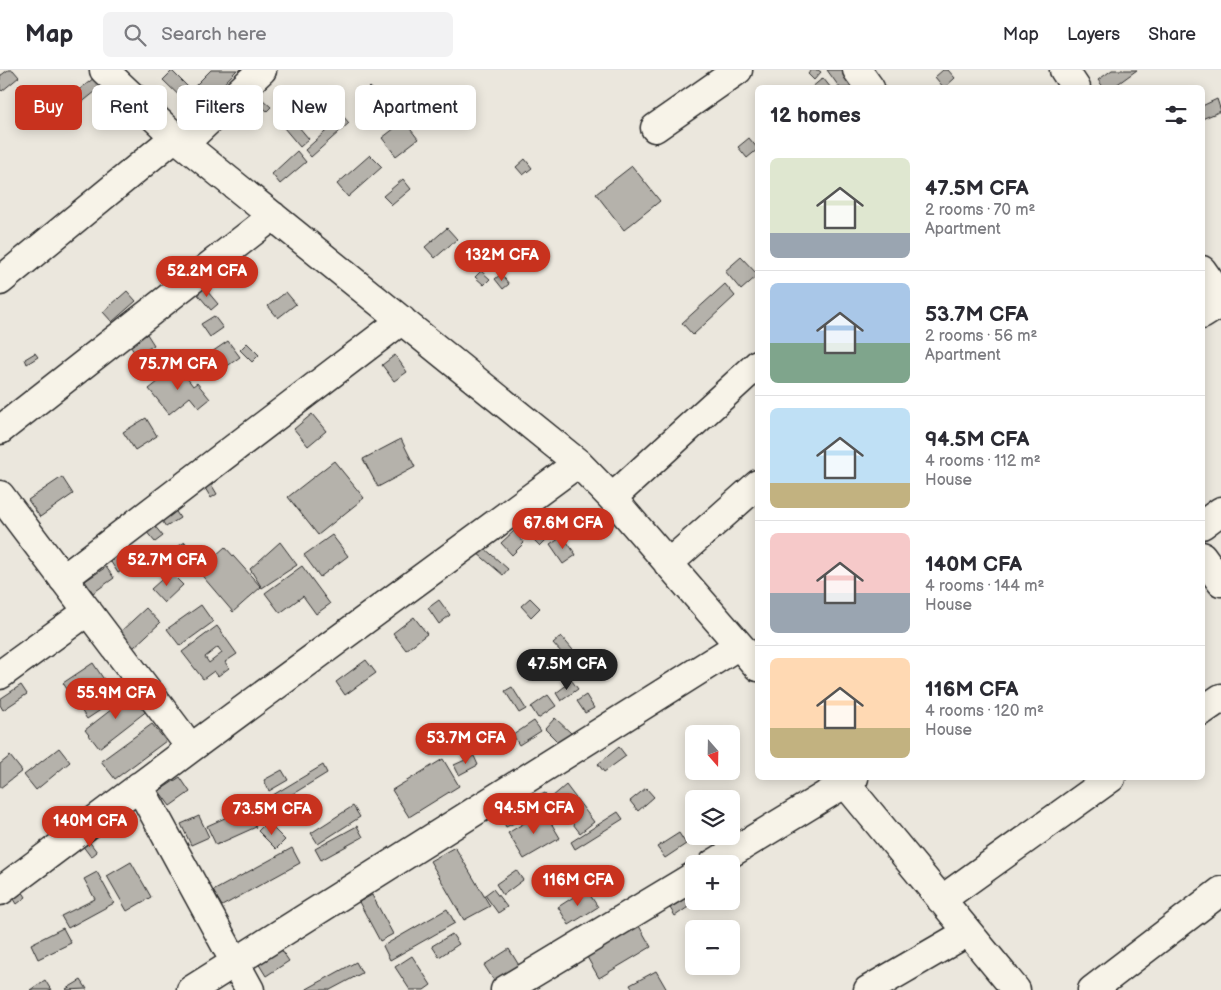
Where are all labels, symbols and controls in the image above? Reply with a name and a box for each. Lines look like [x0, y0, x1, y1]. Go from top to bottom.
search box [103, 12, 453, 57]
text: Map [25, 20, 73, 49]
icon: search [121, 21, 149, 49]
text: Search here [161, 23, 267, 46]
text: Map [1003, 24, 1039, 45]
text: Layers [1067, 24, 1120, 45]
text: Share [1148, 24, 1196, 45]
chip: Buy [15, 85, 82, 130]
chip: Rent [92, 85, 167, 130]
chip: Filters [177, 85, 263, 130]
chip: New [273, 85, 345, 130]
chip: Apartment [355, 85, 476, 130]
icon: filters [1162, 101, 1190, 129]
text: 12 homes [770, 103, 861, 128]
text: 47.5M CFA [925, 176, 1029, 201]
icon: home [810, 178, 870, 238]
text: 2 rooms · 70 m² [925, 201, 1035, 220]
text: Apartment [925, 220, 1001, 239]
pin: 132M CFA [450, 240, 554, 282]
text: 132M CFA [465, 246, 539, 265]
pin: 52.2M CFA [150, 256, 264, 298]
text: 52.2M CFA [167, 262, 247, 281]
text: 53.7M CFA [925, 302, 1028, 327]
icon: home [810, 303, 870, 363]
text: 2 rooms · 56 m² [925, 327, 1037, 346]
text: Apartment [925, 346, 1001, 365]
pin: 75.7M CFA [121, 348, 235, 391]
text: 75.7M CFA [139, 355, 217, 374]
text: 94.5M CFA [925, 427, 1029, 452]
icon: home [810, 428, 870, 488]
text: 4 rooms · 112 m² [925, 452, 1041, 471]
text: House [925, 471, 972, 490]
pin: 67.6M CFA [506, 508, 620, 550]
text: 67.6M CFA [523, 514, 603, 533]
pin: 52.7M CFA [110, 544, 224, 587]
text: 52.7M CFA [127, 551, 207, 570]
text: 140M CFA [925, 552, 1022, 577]
icon: home [810, 553, 870, 613]
text: 4 rooms · 144 m² [925, 577, 1044, 596]
text: House [925, 596, 972, 615]
pin: 47.5M CFA [510, 648, 624, 691]
text: 47.5M CFA [528, 655, 606, 674]
text: 116M CFA [925, 677, 1018, 702]
pin: 55.9M CFA [59, 678, 173, 720]
icon: home [810, 678, 870, 738]
text: 55.9M CFA [76, 684, 156, 703]
text: 4 rooms · 120 m² [925, 702, 1044, 721]
text: House [925, 721, 972, 740]
pin: 53.7M CFA [409, 722, 523, 765]
north arrow [685, 725, 740, 780]
map controls [685, 725, 740, 975]
text: 53.7M CFA [427, 729, 505, 748]
button: layers [685, 790, 740, 845]
pin: 94.5M CFA [477, 792, 591, 835]
pin: 73.5M CFA [215, 794, 329, 836]
text: 94.5M CFA [494, 799, 574, 818]
text: 73.5M CFA [233, 800, 311, 819]
pin: 140M CFA [38, 806, 142, 848]
text: 140M CFA [53, 812, 127, 831]
button: + [685, 855, 740, 910]
pin: 116M CFA [526, 864, 630, 907]
text: 116M CFA [542, 871, 614, 890]
button: − [685, 920, 740, 975]

